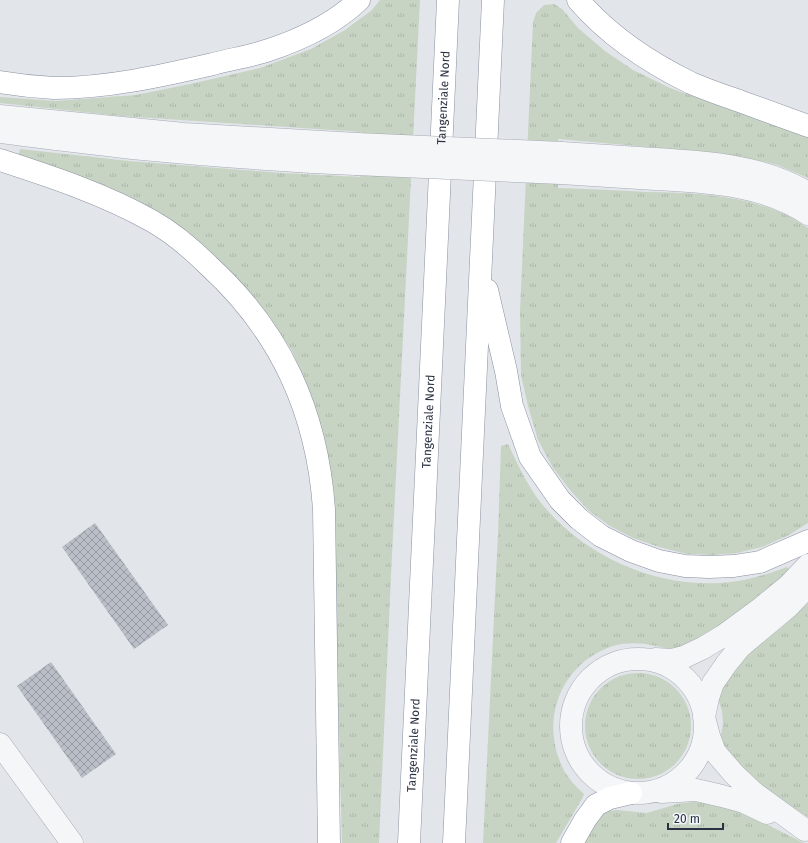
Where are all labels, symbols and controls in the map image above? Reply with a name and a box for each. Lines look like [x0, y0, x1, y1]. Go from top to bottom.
street label: Tangenziale Nord [434, 51, 453, 145]
street label: Tangenziale Nord [419, 374, 438, 469]
street label: Tangenziale Nord [404, 698, 423, 792]
scale bar [668, 805, 723, 831]
text: 20 m [674, 812, 700, 826]

